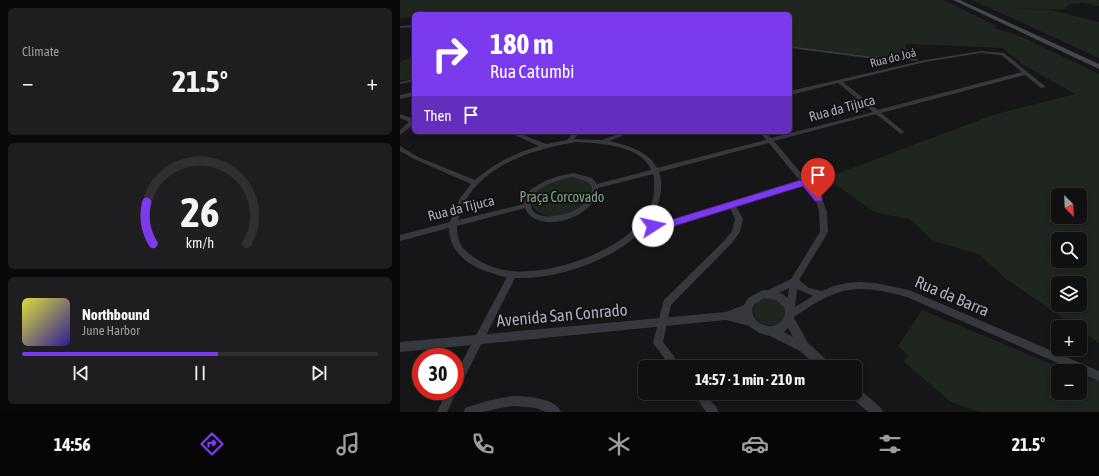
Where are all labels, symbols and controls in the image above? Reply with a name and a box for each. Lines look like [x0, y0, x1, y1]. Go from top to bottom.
icon: right [424, 28, 476, 80]
text: 180 m [490, 28, 553, 60]
text: Climate [22, 44, 59, 59]
street label: Rua do Joá [868, 46, 918, 70]
text: Rua Catumbi [490, 61, 575, 82]
text: 21.5° [172, 64, 228, 98]
text: − [22, 69, 33, 95]
text: + [367, 69, 378, 95]
street label: Rua da Tijuca [807, 91, 877, 125]
icon: arrive [460, 104, 482, 126]
text: Then [424, 107, 452, 124]
pin [801, 158, 835, 199]
icon: arrive [807, 164, 829, 186]
text: 26 [180, 188, 220, 236]
north arrow [1051, 188, 1087, 224]
map controls [1051, 188, 1087, 400]
park label: Praça Corcovado [520, 189, 604, 205]
street label: Rua da Tijuca [426, 192, 496, 224]
position arrow [632, 205, 674, 247]
button: search [1051, 232, 1087, 268]
text: km/h [186, 235, 214, 251]
street label: Rua da Barra [912, 271, 992, 321]
button: layers [1051, 276, 1087, 312]
street label: Avenida San Conrado [496, 299, 628, 331]
text: Northbound [82, 306, 150, 323]
button: + [1051, 320, 1087, 356]
text: June Harbor [82, 323, 140, 338]
speed limit sign: 30 [412, 348, 464, 400]
icon: previous [70, 362, 92, 384]
icon: pause [189, 362, 211, 384]
icon: next [308, 362, 330, 384]
button: − [1051, 364, 1087, 400]
text: 14:57 · 1 min · 210 m [695, 371, 805, 388]
icon: directions [198, 430, 226, 458]
icon: music [334, 430, 362, 458]
icon: phone [469, 430, 497, 458]
icon: climate [605, 430, 633, 458]
icon: car [741, 430, 769, 458]
icon: filters [876, 430, 904, 458]
text: 14:56 [54, 434, 91, 455]
text: 21.5° [1012, 434, 1045, 455]

